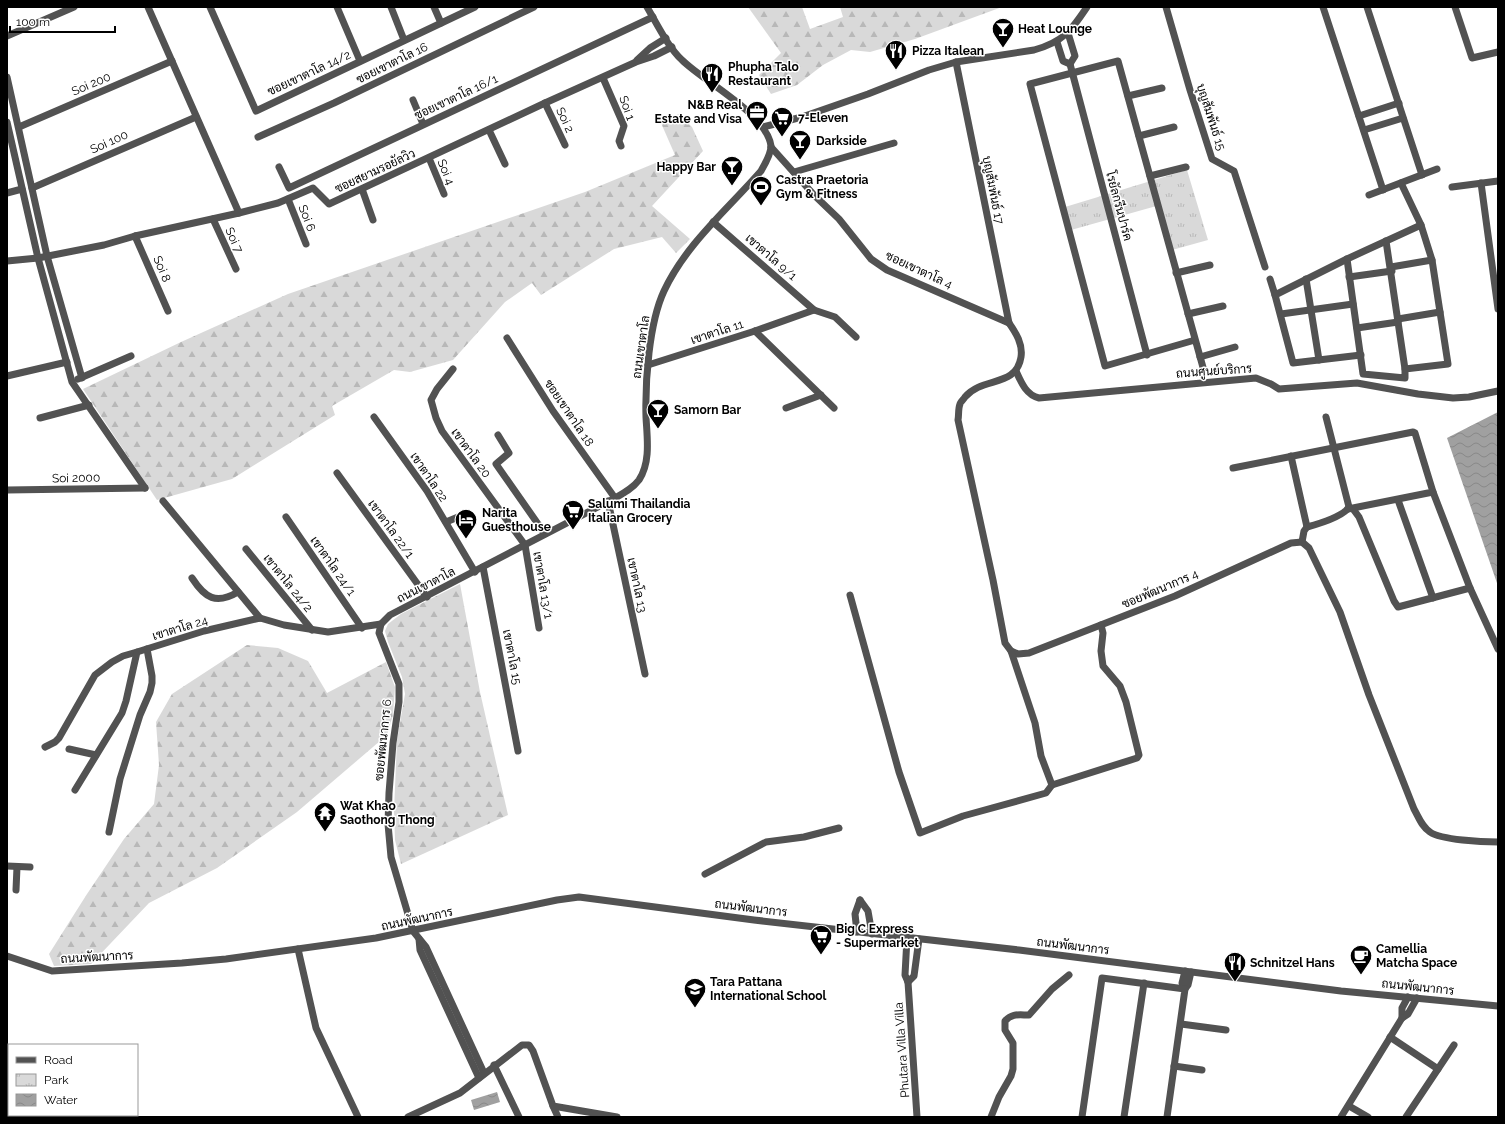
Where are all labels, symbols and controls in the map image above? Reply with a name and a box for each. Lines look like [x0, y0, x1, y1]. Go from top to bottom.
scale bar [10, 8, 115, 34]
text: 100 m [16, 15, 50, 29]
bar icon: Heat Lounge [990, 16, 1016, 49]
place label: Heat Lounge [1018, 22, 1092, 36]
restaurant icon: Pizza Italean [883, 38, 909, 71]
street label: ซอยเขาตาโล 16 [353, 39, 430, 86]
place label: Pizza Italean [912, 44, 984, 58]
street label: ซอยเขาตาโล 14/2 [265, 47, 353, 98]
place label: Phupha Talo Restaurant [728, 60, 799, 88]
restaurant icon: Phupha Talo Restaurant [699, 61, 725, 94]
street label: Soi 200 [69, 70, 113, 98]
street label: ซอยเขาตาโล 16/1 [412, 71, 500, 122]
street label: บุญสัมพันธ์ 15 [1192, 81, 1229, 153]
street label: Soi 1 [616, 94, 638, 122]
place label: N&B Real Estate and Visa [655, 98, 742, 126]
office icon: N&B Real Estate and Visa [744, 99, 770, 132]
street label: Soi 2 [553, 105, 577, 135]
supermarket icon: 7-Eleven [769, 105, 795, 138]
place label: 7-Eleven [798, 111, 848, 125]
street label: Soi 100 [88, 127, 130, 157]
bar icon: Darkside [787, 128, 813, 161]
place label: Darkside [816, 134, 867, 148]
street label: ซอยสยามรอยัลวิว [332, 146, 418, 196]
bar icon: Happy Bar [719, 154, 745, 187]
street label: บุญสัมพันธ์ 17 [978, 154, 1008, 226]
street label: Soi 4 [435, 157, 458, 187]
place label: Happy Bar [656, 160, 716, 174]
street label: โรยัลกรีนปาร์ค [1103, 169, 1136, 242]
place label: Castra Praetoria Gym & Fitness [776, 173, 869, 201]
sports icon: Castra Praetoria Gym & Fitness [748, 174, 774, 207]
street label: Soi 6 [296, 203, 318, 233]
street label: Soi 7 [222, 225, 246, 255]
street label: เขาตาโล 9/1 [742, 230, 800, 283]
street label: ซอยเขาตาโล 4 [883, 247, 955, 292]
street label: Soi 8 [150, 254, 174, 284]
street label: ถนนเขาตาโล [629, 314, 652, 379]
street label: เขาตาโล 11 [689, 316, 745, 347]
street label: ถนนศูนย์บริการ [1175, 360, 1253, 382]
street label: ซอยเขาตาโล 18 [541, 376, 597, 449]
bar icon: Samorn Bar [645, 397, 671, 430]
place label: Samorn Bar [674, 403, 741, 417]
street label: เขาตาโล 20 [448, 425, 494, 481]
street label: เขาตาโล 22 [407, 449, 452, 504]
street label: Soi 2000 [52, 471, 100, 485]
street label: เขาตาโล 22/1 [365, 496, 418, 561]
place label: Salumi Thailandia Italian Grocery [588, 497, 691, 525]
supermarket icon: Salumi Thailandia Italian Grocery [560, 498, 586, 531]
place label: Narita Guesthouse [482, 506, 551, 534]
hotel icon: Narita Guesthouse [453, 507, 479, 540]
street label: เขาตาโล 24/1 [307, 533, 359, 598]
street label: เขาตาโล 13/1 [530, 550, 557, 620]
street label: เขาตาโล 24/2 [260, 551, 316, 615]
street label: เขาตาโล 13 [624, 556, 651, 614]
street label: ถนนเขาตาโล [394, 563, 458, 606]
street label: ซอยพัฒนาการ 4 [1120, 566, 1201, 611]
street label: เขาตาโล 24 [150, 612, 210, 643]
street label: เขาตาโล 15 [500, 628, 525, 686]
street label: ซอยพัฒนาการ 6 [372, 698, 394, 782]
place label: Wat Khao Saothong Thong [340, 799, 435, 827]
temple icon: Wat Khao Saothong Thong [312, 800, 338, 833]
street label: ถนนพัฒนาการ [714, 897, 788, 919]
street label: ถนนพัฒนาการ [380, 905, 454, 933]
place label: Big C Express - Supermarket [836, 922, 919, 950]
supermarket icon: Big C Express - Supermarket [808, 923, 834, 956]
street label: ถนนพัฒนาการ [1036, 935, 1110, 957]
place label: Camellia Matcha Space [1376, 942, 1457, 970]
cafe icon: Camellia Matcha Space [1348, 943, 1374, 976]
street label: ถนนพัฒนาการ [60, 948, 134, 966]
restaurant icon: Schnitzel Hans [1222, 950, 1248, 983]
place label: Schnitzel Hans [1250, 956, 1335, 970]
place label: Tara Pattana International School [710, 975, 826, 1003]
school or university icon: Tara Pattana International School [682, 976, 708, 1009]
street label: ถนนพัฒนาการ [1381, 976, 1455, 998]
street label: Phutara Villa Villa [892, 1002, 912, 1098]
legend [8, 1044, 138, 1116]
text: Road [44, 1053, 73, 1067]
text: Park [44, 1073, 69, 1087]
text: Water [44, 1093, 78, 1107]

